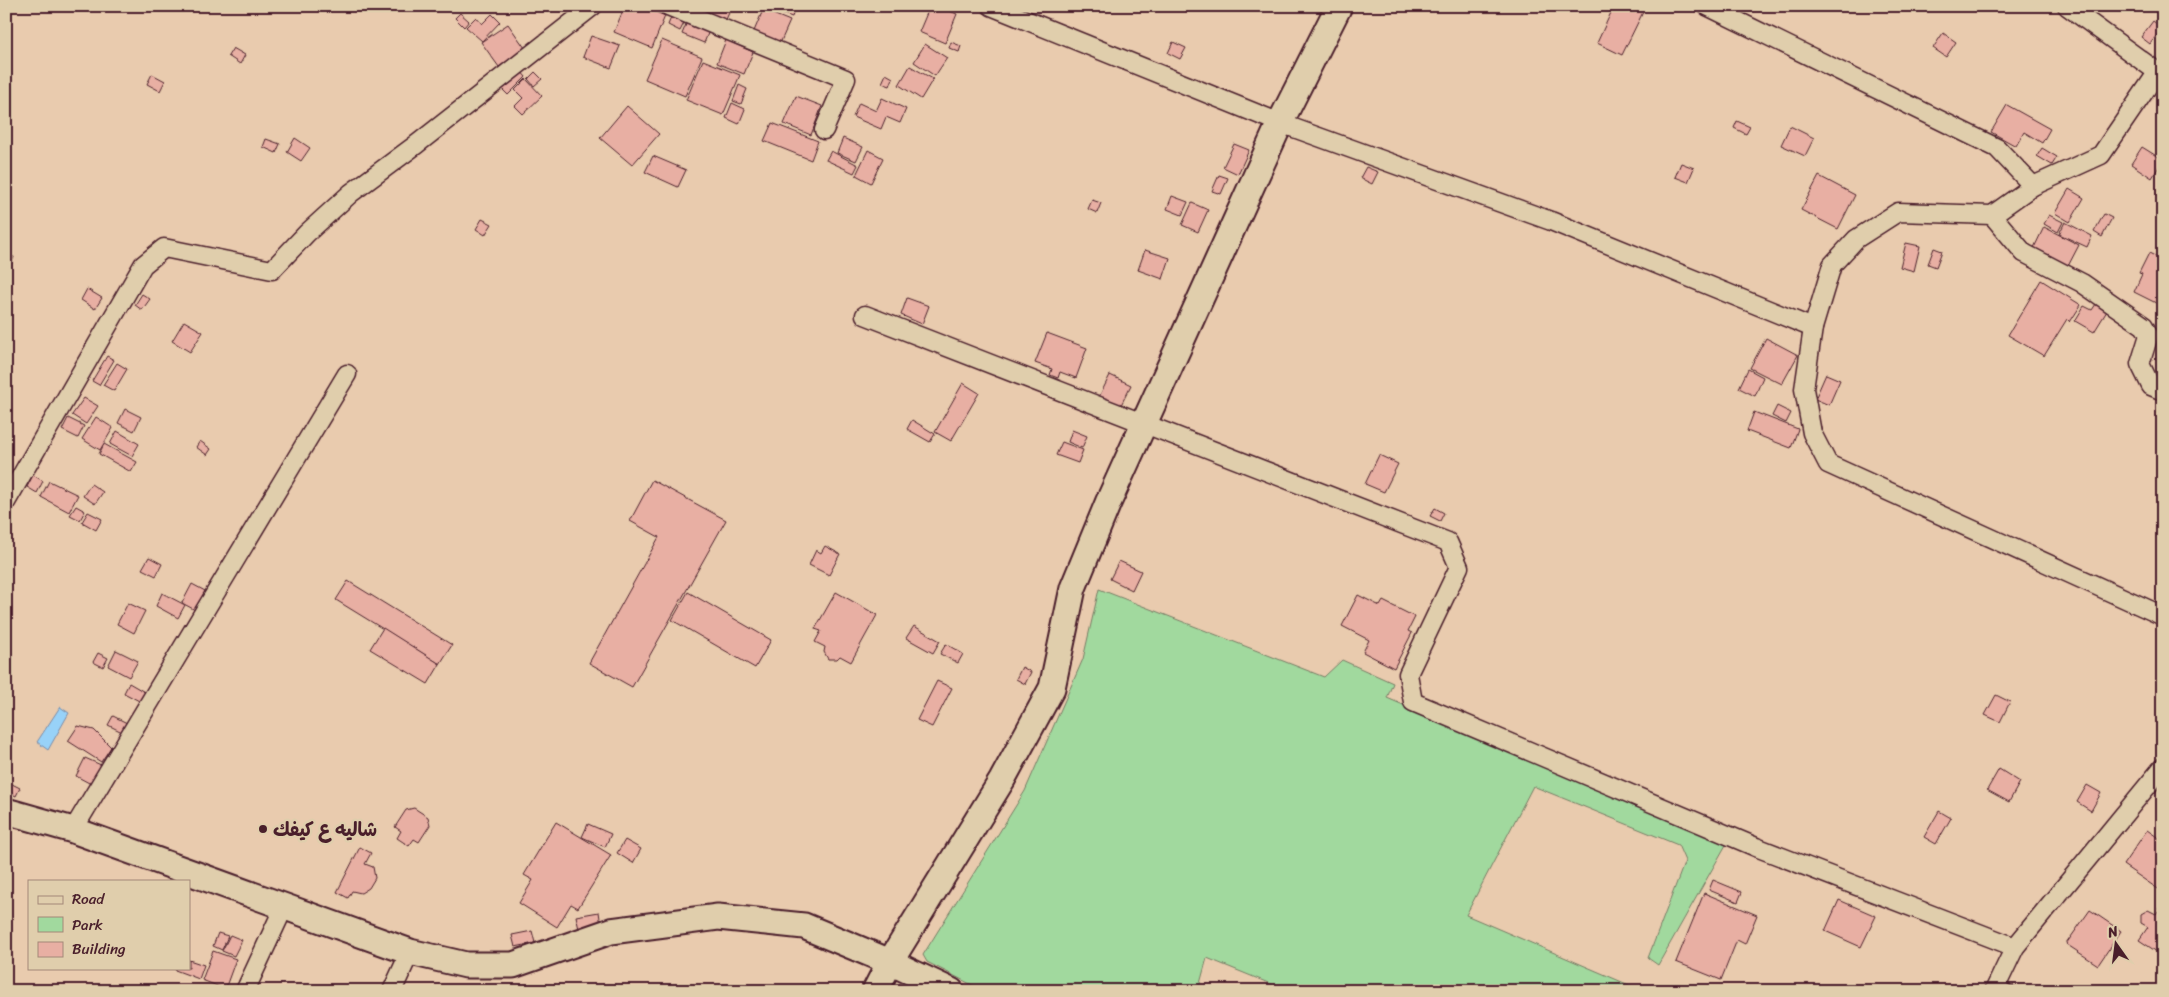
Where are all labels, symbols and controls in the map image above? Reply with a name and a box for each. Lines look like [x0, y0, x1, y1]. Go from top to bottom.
place label: شاليه ع كيفك [273, 813, 377, 846]
marker: شاليه ع كيفك [257, 823, 269, 835]
legend [28, 880, 190, 970]
text: Road [72, 886, 105, 912]
text: Park [72, 912, 103, 938]
text: N [2104, 918, 2121, 945]
north arrow [2092, 920, 2142, 970]
text: Building [72, 936, 126, 962]

